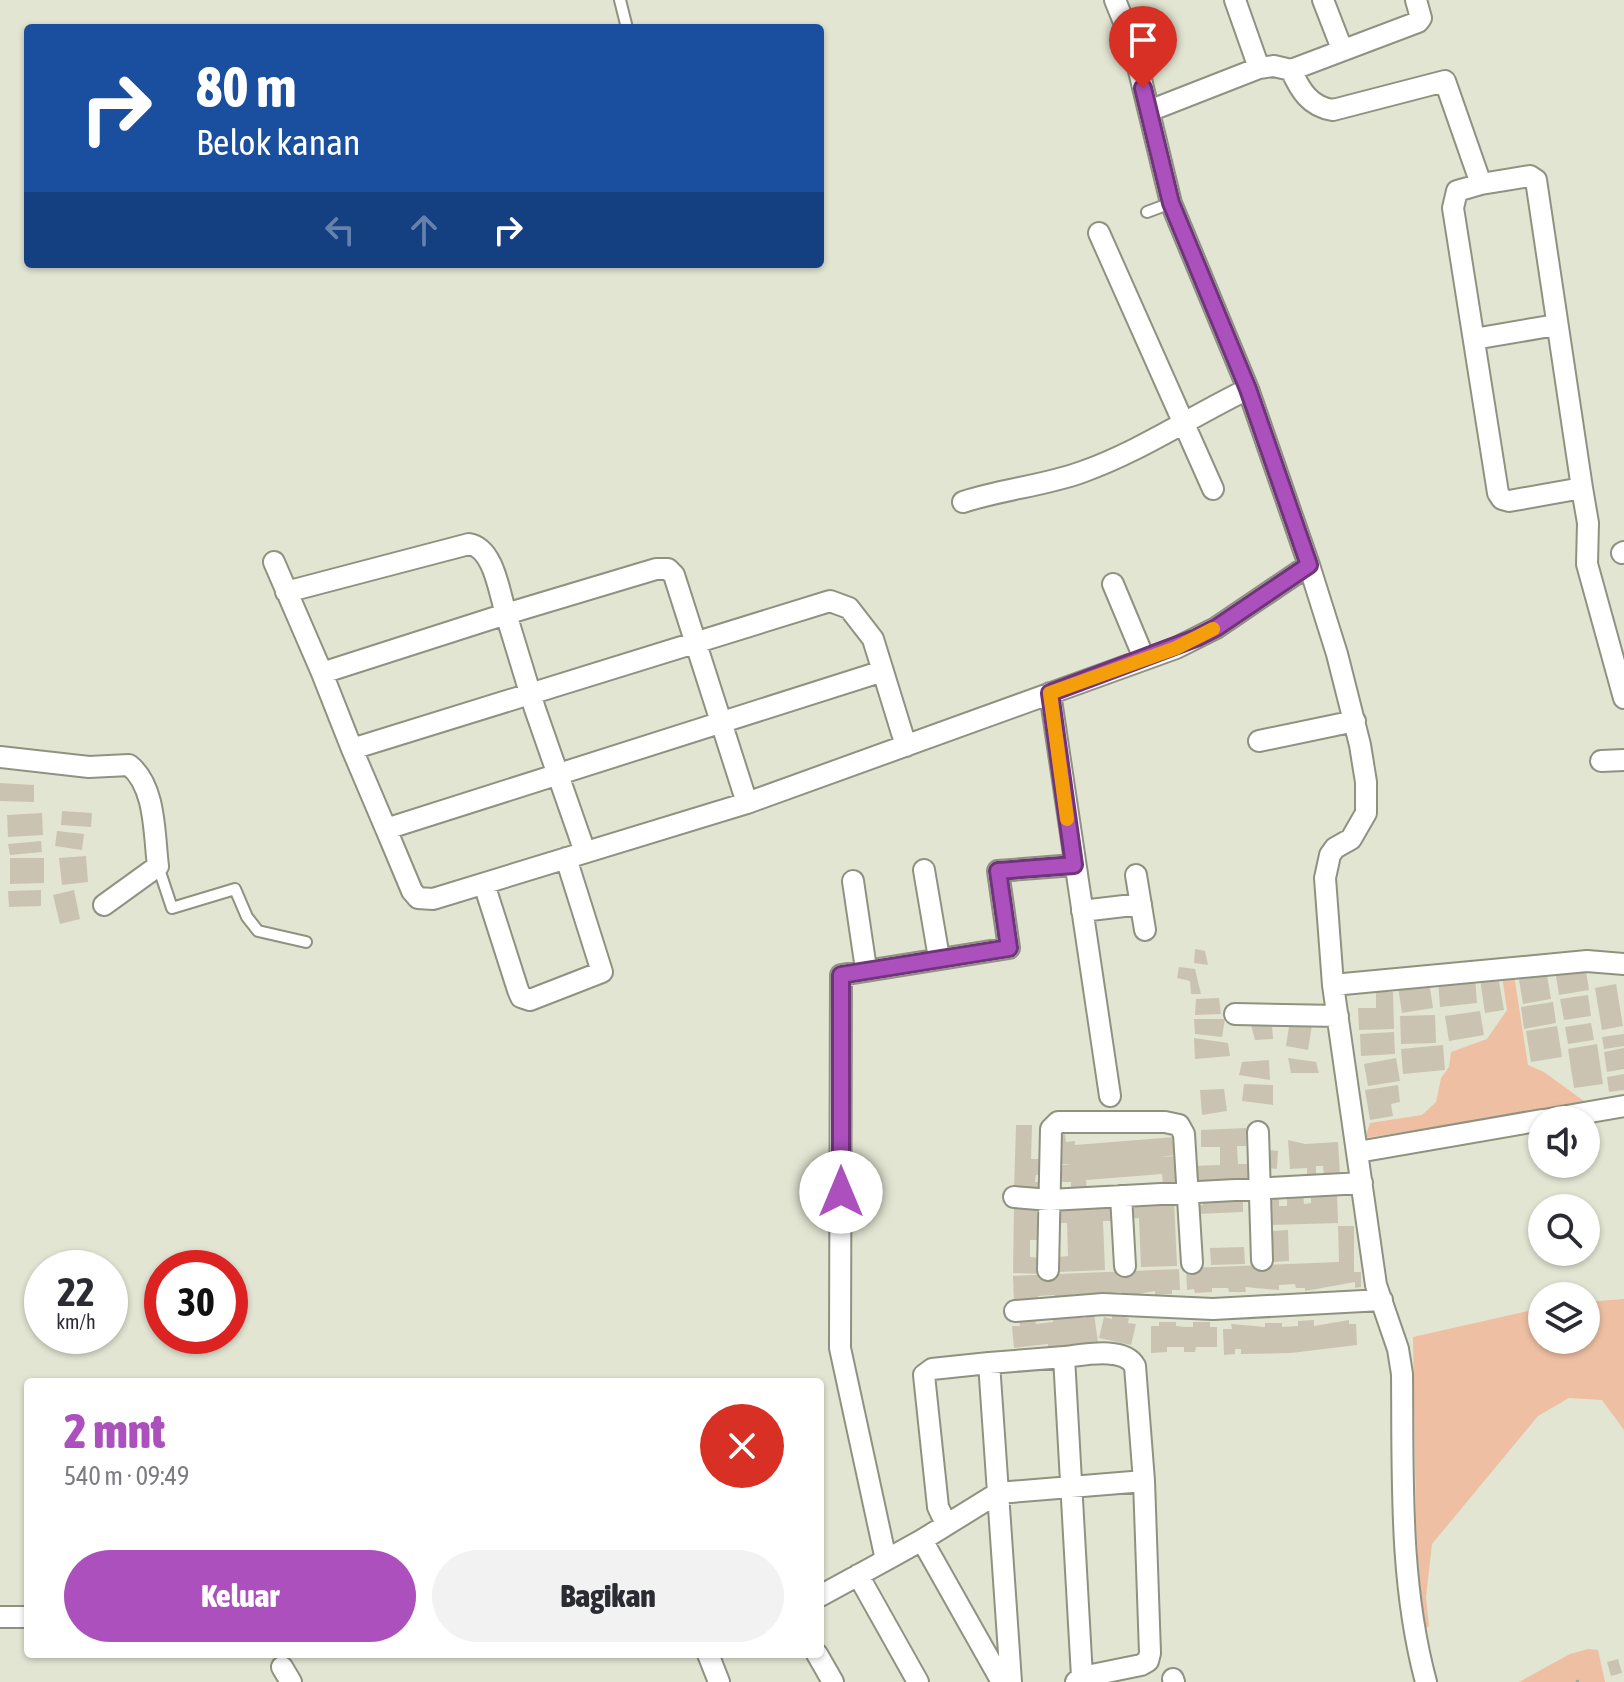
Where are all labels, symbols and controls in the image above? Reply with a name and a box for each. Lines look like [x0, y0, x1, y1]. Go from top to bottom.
pin [1109, 6, 1177, 88]
icon: arrive [1121, 18, 1165, 62]
text: 80 m [196, 55, 297, 119]
icon: right [64, 56, 168, 160]
text: Belok kanan [196, 121, 361, 163]
icon: left [318, 208, 362, 252]
icon: ahead [402, 208, 446, 252]
icon: right [486, 208, 530, 252]
map controls [1528, 1106, 1600, 1354]
button: sound [1528, 1106, 1600, 1178]
position arrow [799, 1150, 883, 1234]
button: search [1528, 1194, 1600, 1266]
speed limit sign: 30 [144, 1250, 248, 1354]
text: 22 [57, 1269, 95, 1314]
button: layers [1528, 1282, 1600, 1354]
text: km/h [56, 1310, 96, 1333]
text: 2 mnt [64, 1403, 165, 1458]
button: close [700, 1404, 784, 1488]
text: 540 m · 09:49 [64, 1461, 189, 1491]
button: Keluar [64, 1550, 416, 1642]
button: Bagikan [432, 1550, 784, 1642]

